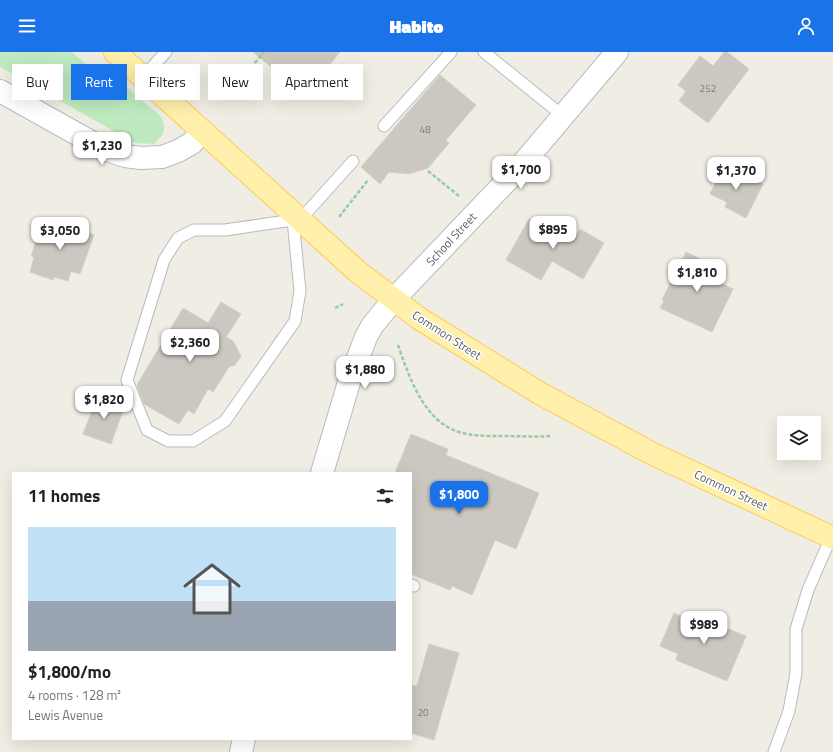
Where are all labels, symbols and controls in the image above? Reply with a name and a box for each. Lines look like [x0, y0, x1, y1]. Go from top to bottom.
text: Habito [390, 13, 443, 40]
icon: menu [16, 15, 38, 37]
icon: person [795, 15, 817, 37]
chip: Buy [12, 64, 63, 100]
chip: Rent [71, 64, 127, 100]
chip: Filters [135, 64, 200, 100]
chip: New [208, 64, 263, 100]
chip: Apartment [271, 64, 363, 100]
house number: 252 [700, 81, 716, 96]
house number: 48 [419, 122, 431, 137]
pin: $1,230 [69, 132, 135, 166]
text: $1,230 [82, 135, 122, 155]
pin: $1,700 [488, 156, 554, 190]
pin: $1,370 [703, 157, 769, 191]
text: $1,700 [501, 159, 541, 179]
text: $1,370 [716, 160, 756, 180]
street label: School Street [421, 207, 481, 270]
pin: $895 [529, 216, 577, 250]
pin: $3,050 [27, 217, 93, 251]
text: $895 [538, 219, 568, 239]
text: $3,050 [40, 220, 80, 240]
pin: $1,810 [664, 259, 730, 293]
text: $1,810 [677, 262, 717, 282]
street label: Common Street [409, 305, 486, 365]
pin: $2,360 [157, 329, 223, 363]
text: $2,360 [170, 332, 210, 352]
pin: $1,880 [332, 356, 398, 390]
text: $1,880 [345, 359, 385, 379]
pin: $1,820 [71, 386, 137, 420]
text: $1,820 [84, 389, 124, 409]
map controls [777, 416, 821, 460]
button: layers [777, 416, 821, 460]
street label: Common Street [691, 465, 772, 516]
pin: $1,800 [426, 481, 492, 515]
text: 11 homes [28, 483, 100, 509]
text: $1,800 [439, 484, 479, 504]
icon: filters [374, 485, 396, 507]
icon: home [176, 553, 248, 625]
pin: $989 [680, 611, 728, 645]
text: $989 [689, 614, 719, 634]
text: $1,800/mo [28, 659, 111, 685]
text: 4 rooms · 128 m² [28, 685, 121, 705]
text: Lewis Avenue [28, 705, 103, 725]
house number: 20 [417, 705, 429, 720]

